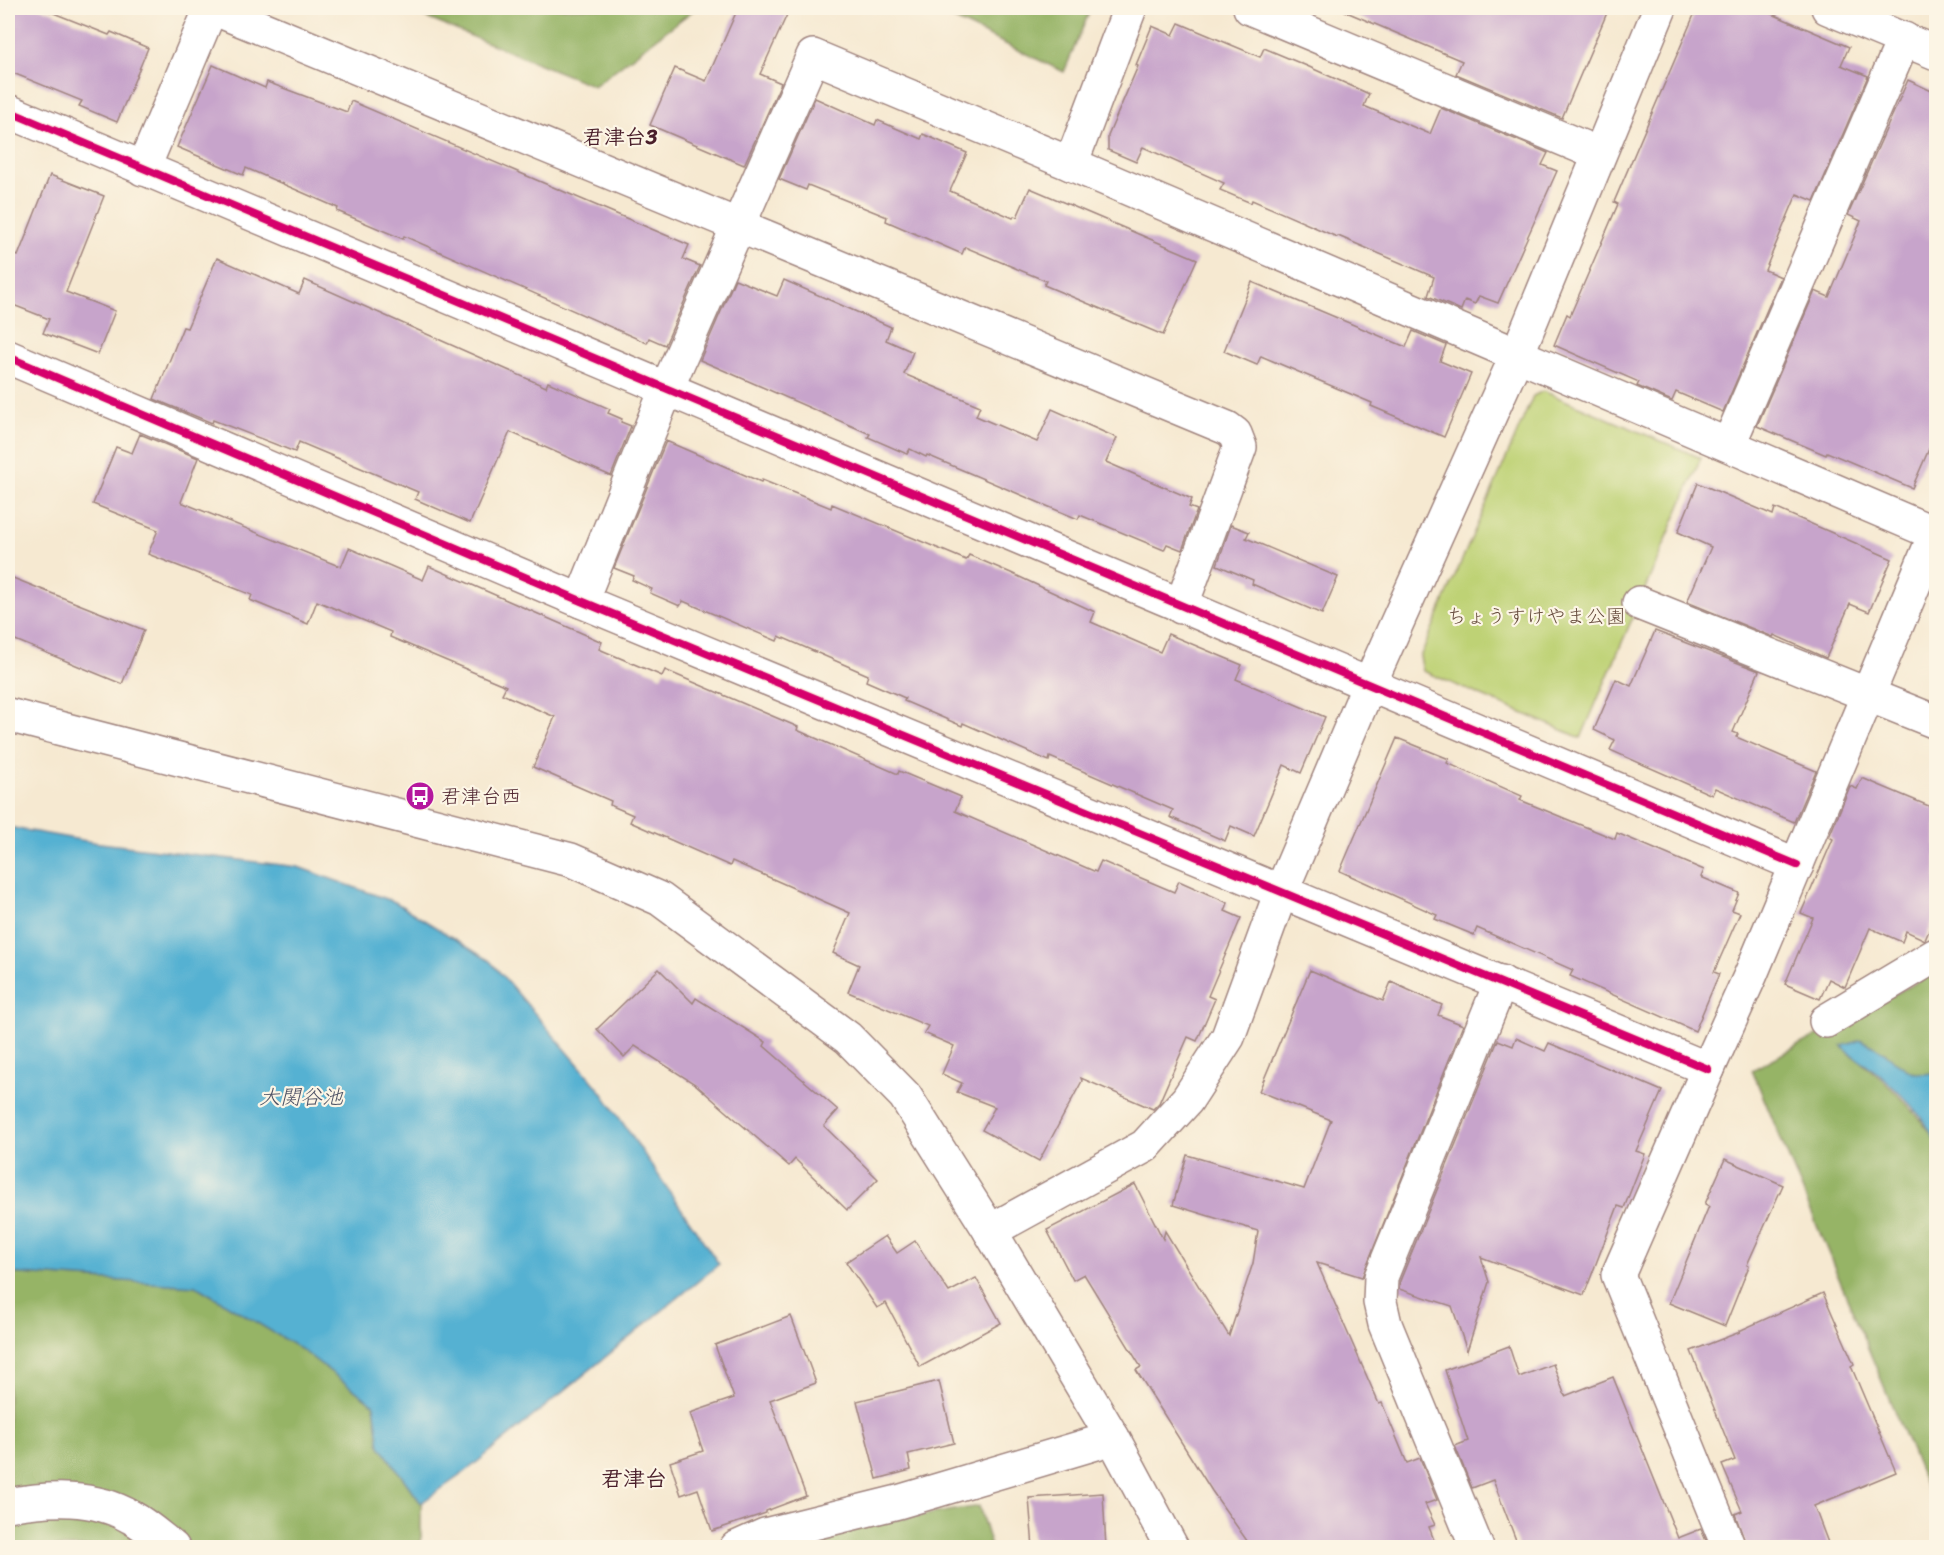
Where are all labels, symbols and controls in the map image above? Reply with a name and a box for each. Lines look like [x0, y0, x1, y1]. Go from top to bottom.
district label: 君津台3 [583, 118, 658, 156]
park label: ちょうすけやま公園 [1446, 599, 1626, 634]
place label: 君津台西 [441, 779, 521, 814]
bus stop icon: 君津台西 [404, 780, 436, 812]
water label: 大関谷池 [259, 1078, 344, 1116]
district label: 君津台 [601, 1459, 667, 1498]

